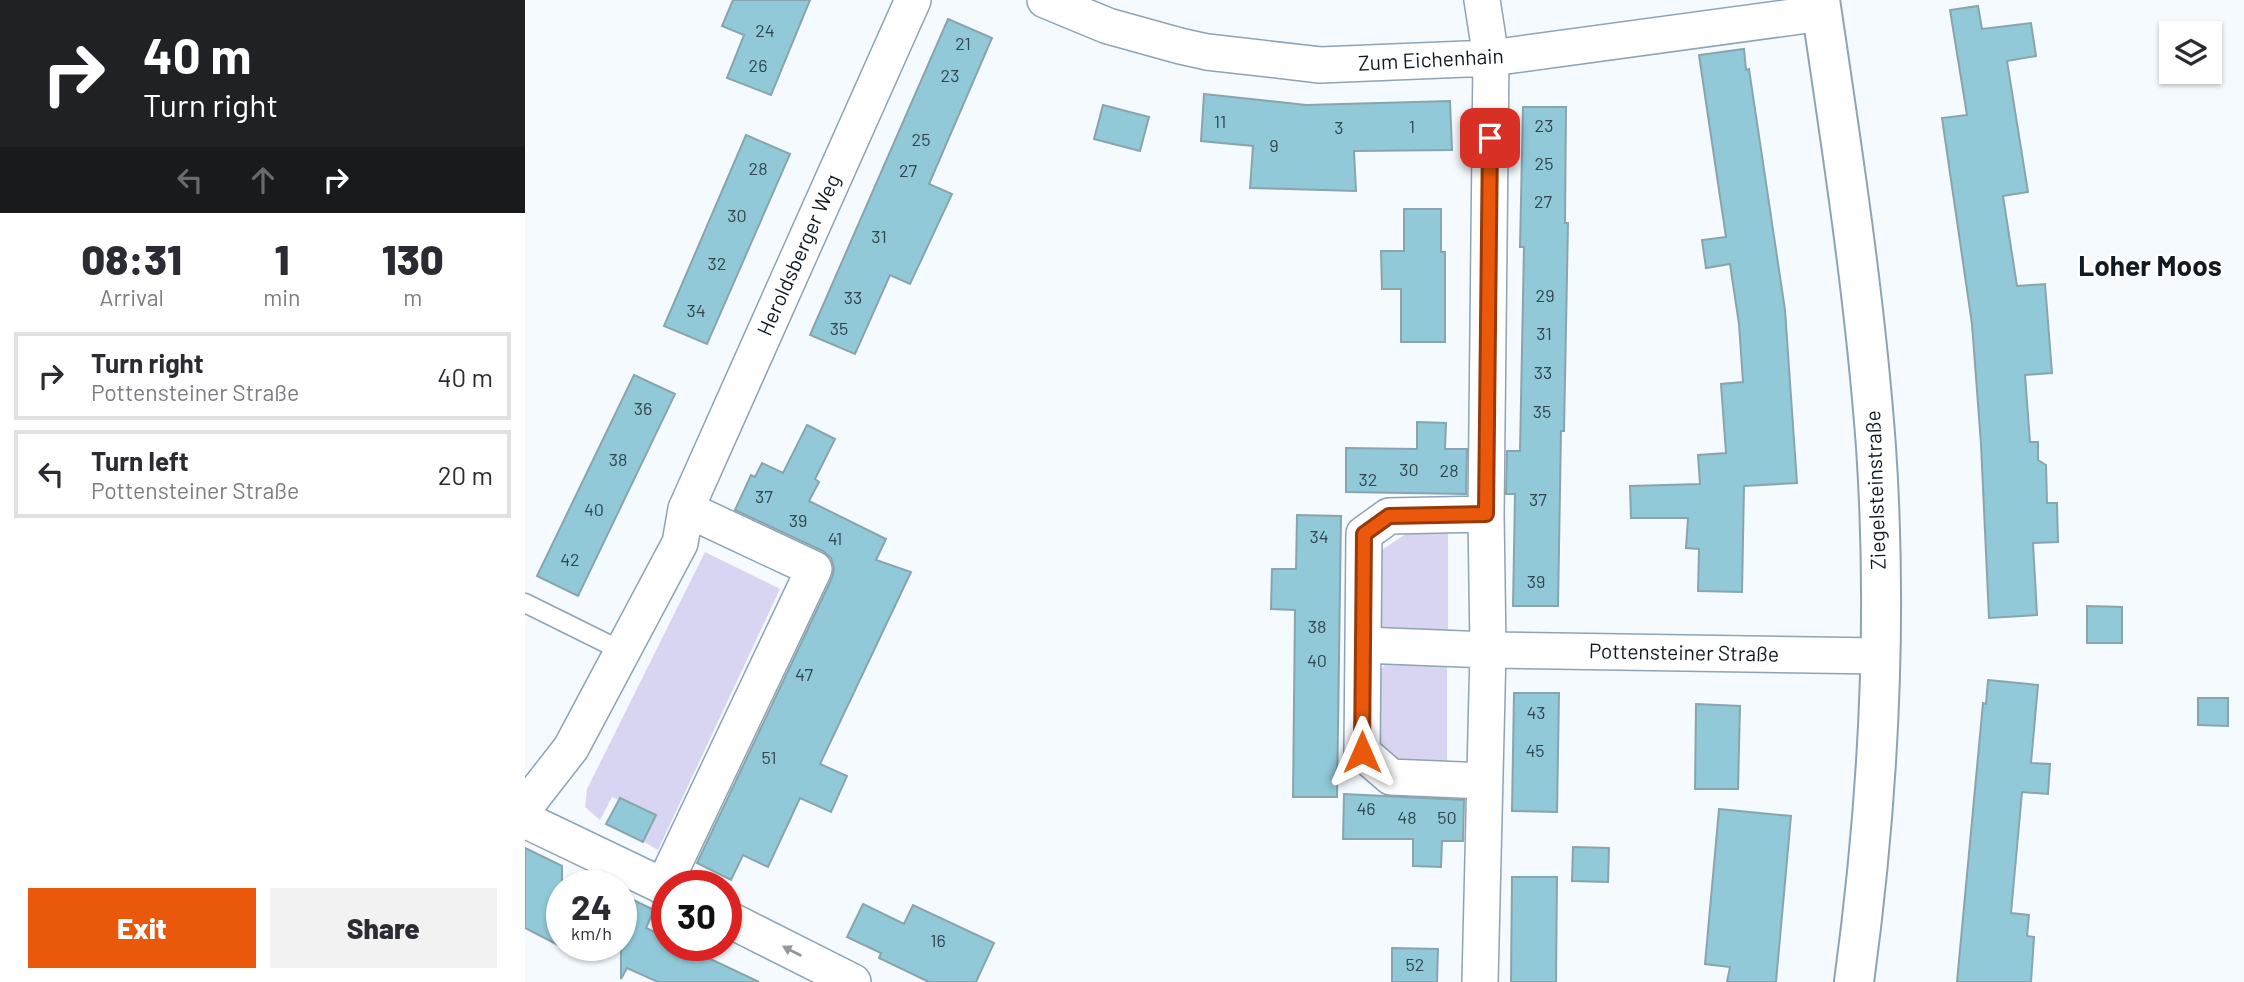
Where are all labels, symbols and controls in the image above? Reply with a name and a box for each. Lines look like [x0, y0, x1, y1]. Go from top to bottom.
house number: 24 [755, 19, 775, 41]
map controls [2159, 21, 2222, 84]
button: layers [2159, 21, 2222, 84]
text: 40 m [143, 25, 251, 84]
icon: right [28, 28, 119, 119]
house number: 21 [955, 32, 971, 54]
street label: Zum Eichenhain [1358, 42, 1504, 75]
house number: 26 [749, 54, 767, 76]
house number: 23 [941, 64, 959, 86]
text: Turn right [143, 85, 278, 123]
pin [1460, 108, 1520, 168]
house number: 11 [1214, 110, 1226, 132]
house number: 23 [1535, 114, 1553, 136]
house number: 1 [1409, 115, 1415, 137]
house number: 3 [1334, 116, 1344, 138]
icon: arrive [1471, 119, 1509, 157]
house number: 25 [912, 128, 930, 150]
house number: 9 [1269, 134, 1279, 156]
house number: 25 [1535, 152, 1553, 174]
house number: 28 [748, 157, 768, 179]
house number: 27 [899, 159, 918, 181]
icon: left [171, 161, 209, 199]
icon: ahead [244, 161, 282, 199]
icon: right [317, 161, 355, 199]
street label: Heroldsberger Weg [751, 170, 845, 339]
house number: 27 [1534, 190, 1553, 212]
house number: 30 [727, 204, 747, 226]
house number: 31 [871, 225, 887, 247]
text: 08:31 [81, 233, 182, 283]
text: 1 [274, 233, 289, 283]
text: 130 [382, 233, 444, 283]
district label: Loher Moos [2078, 248, 2222, 282]
house number: 32 [708, 252, 726, 274]
text: Arrival [99, 283, 164, 311]
text: min [263, 283, 300, 311]
text: m [403, 283, 422, 311]
house number: 29 [1535, 284, 1555, 306]
house number: 33 [844, 286, 862, 308]
house number: 34 [686, 299, 706, 321]
house number: 35 [830, 317, 848, 339]
house number: 31 [1536, 322, 1552, 344]
text: Turn right [91, 347, 204, 378]
icon: right [32, 357, 70, 395]
text: 40 m [437, 361, 493, 392]
house number: 33 [1534, 361, 1552, 383]
text: Pottensteiner Straße [91, 378, 299, 406]
house number: 36 [634, 397, 652, 419]
house number: 35 [1533, 400, 1551, 422]
street label: Ziegelsteinstraße [1859, 410, 1890, 570]
text: Turn left [91, 445, 189, 476]
house number: 38 [609, 448, 627, 470]
icon: left [32, 455, 70, 493]
house number: 30 [1399, 458, 1419, 480]
text: 20 m [438, 459, 493, 490]
house number: 28 [1439, 459, 1459, 481]
house number: 32 [1359, 468, 1377, 490]
text: Pottensteiner Straße [91, 476, 299, 504]
house number: 37 [755, 485, 773, 507]
house number: 37 [1529, 488, 1547, 510]
house number: 40 [584, 498, 604, 520]
house number: 39 [789, 509, 807, 531]
house number: 34 [1309, 525, 1329, 547]
house number: 41 [828, 527, 842, 549]
house number: 42 [560, 548, 580, 570]
house number: 39 [1527, 570, 1545, 592]
house number: 38 [1308, 615, 1326, 637]
street label: Pottensteiner Straße [1589, 637, 1779, 666]
house number: 40 [1307, 649, 1327, 671]
house number: 47 [795, 663, 813, 685]
house number: 43 [1526, 701, 1546, 723]
position arrow [1325, 715, 1399, 789]
house number: 45 [1525, 739, 1545, 761]
house number: 51 [761, 746, 777, 768]
house number: 46 [1356, 797, 1376, 819]
house number: 48 [1397, 806, 1417, 828]
house number: 50 [1437, 806, 1457, 828]
speed limit sign: 30 [651, 870, 742, 961]
text: 24 [571, 885, 612, 927]
button: Exit [28, 888, 256, 968]
button: Share [270, 888, 497, 968]
text: km/h [571, 922, 612, 944]
house number: 16 [930, 929, 946, 951]
one-way arrow [782, 946, 802, 957]
house number: 52 [1406, 953, 1424, 975]

